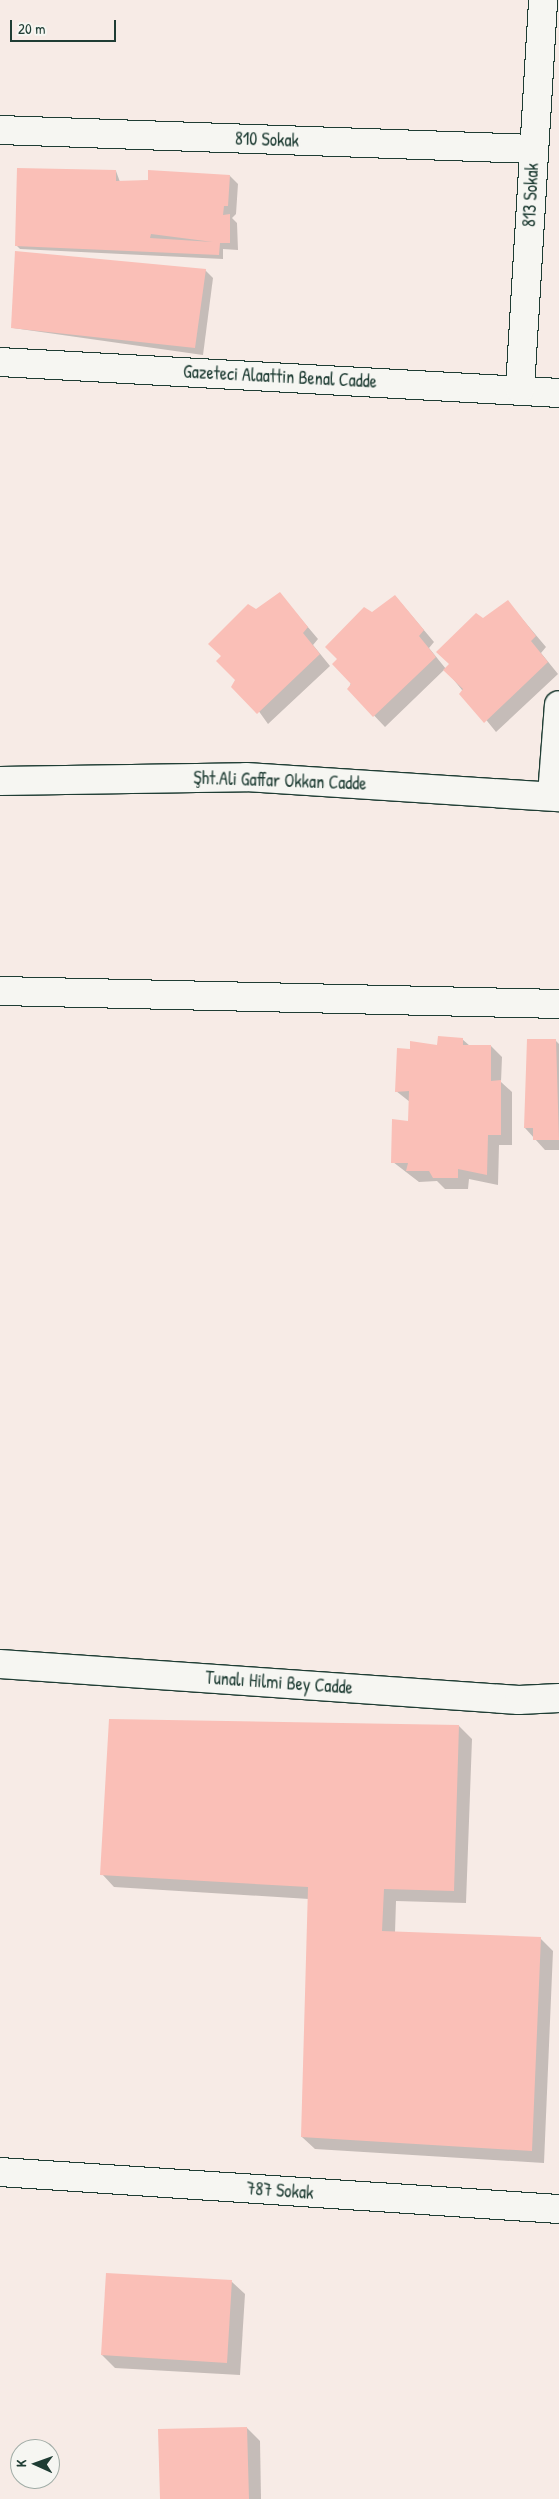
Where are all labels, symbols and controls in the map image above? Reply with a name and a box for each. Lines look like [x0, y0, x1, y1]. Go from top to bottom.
scale bar [12, 10, 119, 42]
text: 20 m [18, 18, 45, 39]
street label: 810 Sokak [235, 128, 299, 152]
street label: 813 Sokak [519, 162, 543, 228]
street label: Gazeteci Alaattin Benal Cadde [183, 361, 377, 393]
street label: Şht.Ali Gaffar Okkan Cadde [193, 767, 367, 795]
street label: Tunalı Hilmi Bey Cadde [205, 1667, 353, 1699]
street label: 787 Sokak [246, 2178, 314, 2204]
north arrow [10, 2439, 60, 2489]
text: K [11, 2460, 30, 2467]

